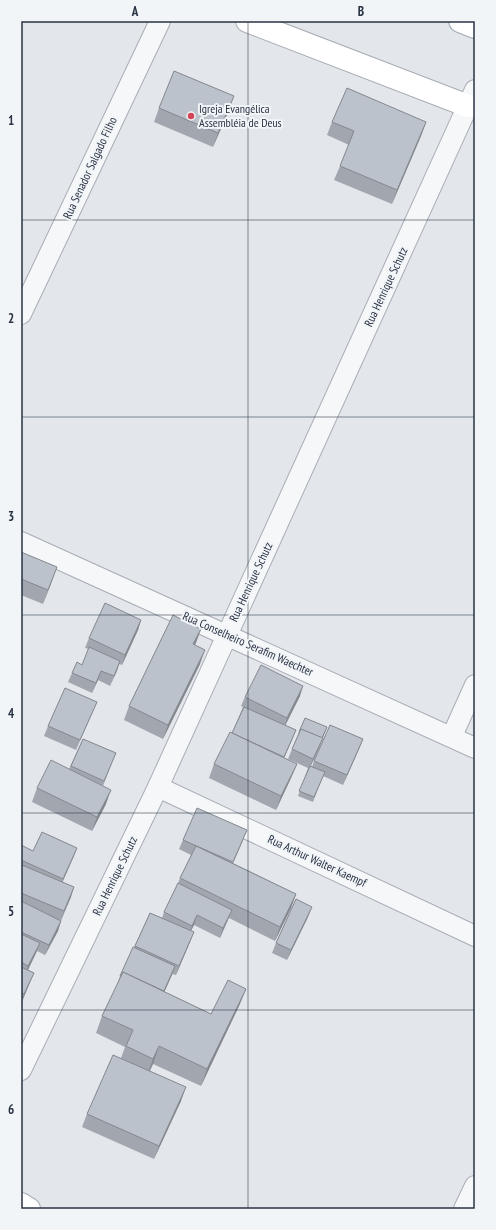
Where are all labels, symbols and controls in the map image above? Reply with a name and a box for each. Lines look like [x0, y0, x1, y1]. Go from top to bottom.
text: A [131, 3, 139, 20]
text: B [358, 3, 364, 20]
place label: Igreja Evangélica Assembléia de Deus [199, 101, 282, 130]
marker: Igreja Evangélica Assembléia de Deus [186, 111, 196, 121]
text: 1 [8, 112, 14, 129]
street label: Rua Senador Salgado Filho [59, 114, 120, 221]
street label: Rua Henrique Schutz [361, 245, 411, 329]
text: 2 [8, 310, 14, 327]
text: 3 [8, 508, 14, 525]
street label: Rua Henrique Schutz [226, 540, 276, 624]
street label: Rua Conselheiro Serafim Waechter [181, 608, 317, 679]
text: 4 [8, 705, 15, 722]
street label: Rua Arthur Walter Kaempf [265, 831, 370, 890]
street label: Rua Henrique Schutz [89, 834, 140, 918]
text: 5 [8, 903, 14, 920]
text: 6 [8, 1101, 14, 1118]

